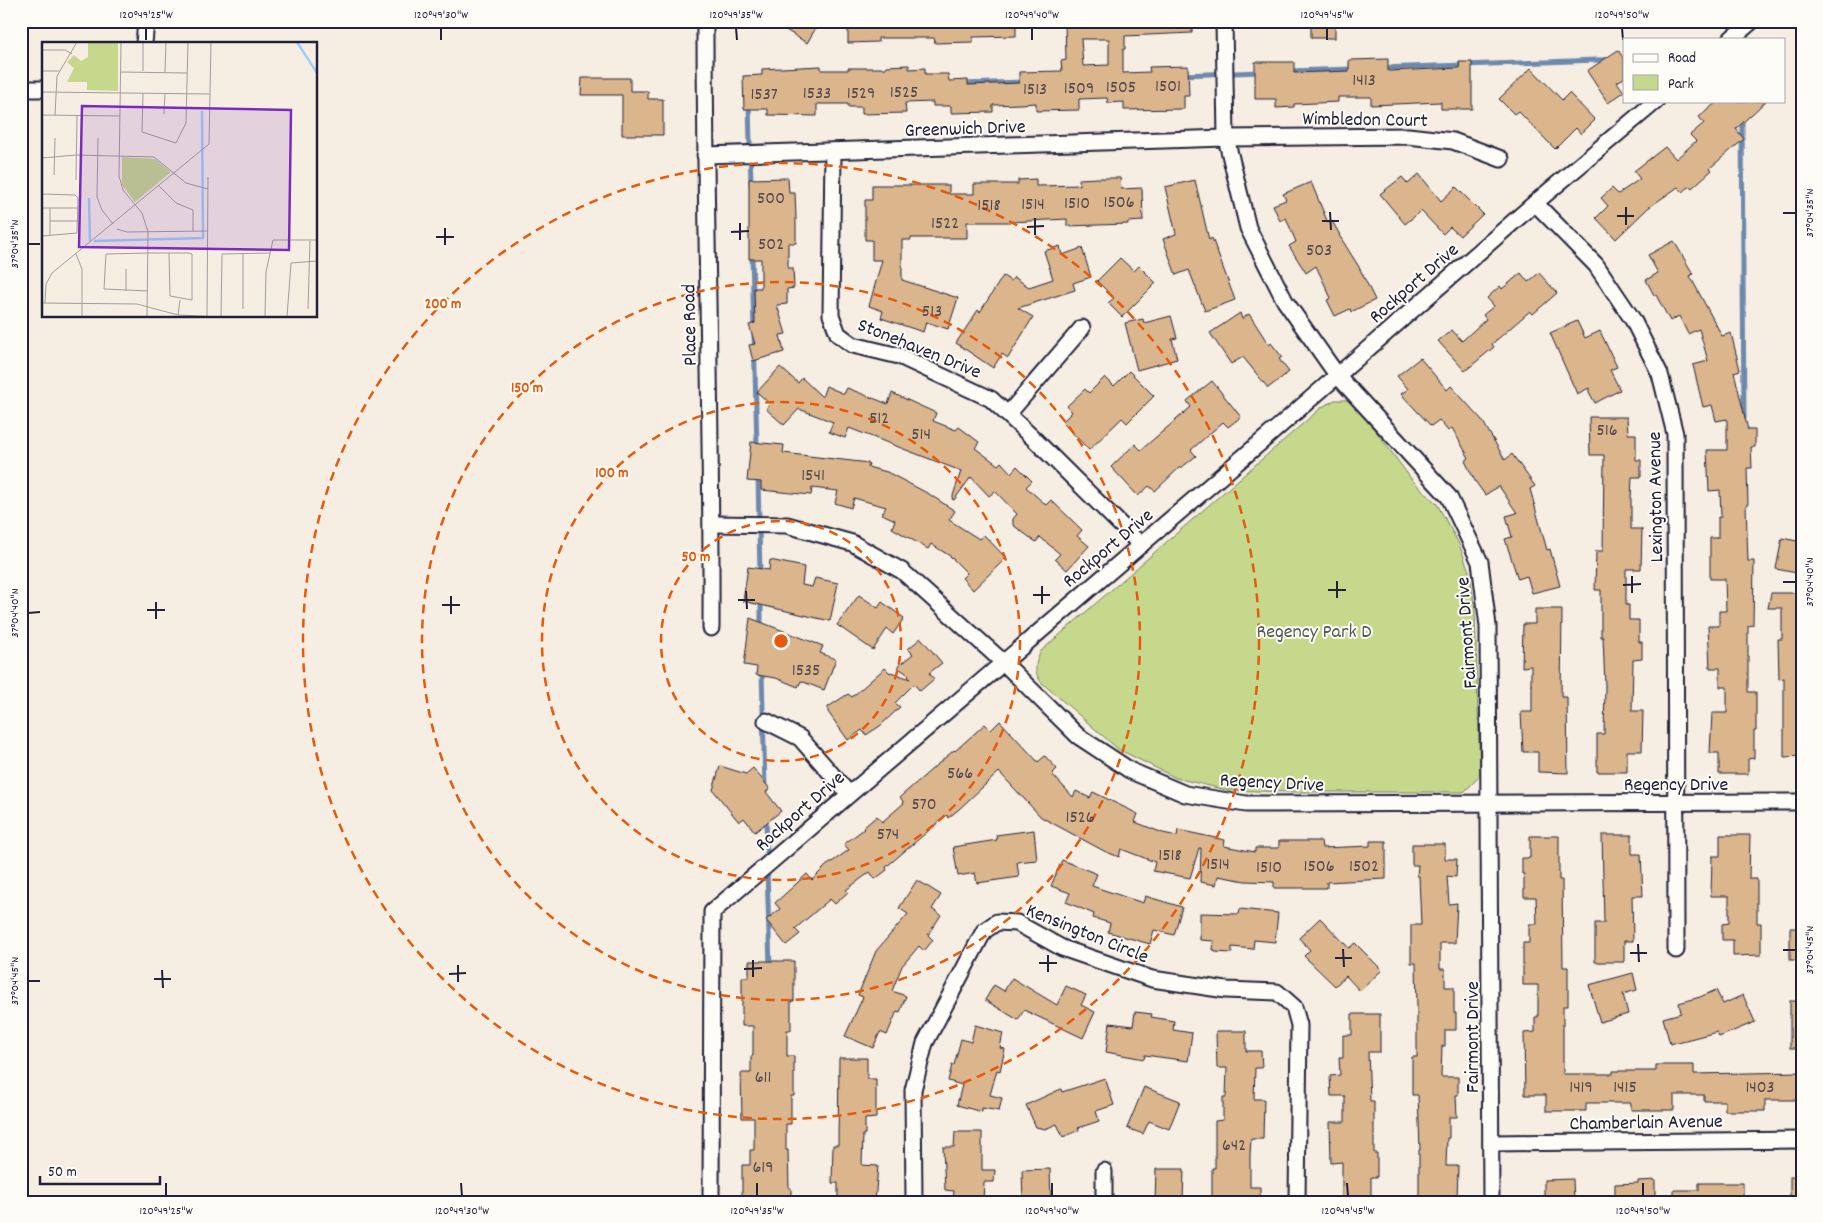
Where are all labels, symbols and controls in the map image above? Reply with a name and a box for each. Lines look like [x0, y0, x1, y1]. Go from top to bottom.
text: 120°49'25"W [119, 7, 173, 24]
text: 120°49'30"W [414, 7, 468, 24]
text: 120°49'35"W [709, 7, 763, 24]
text: 120°49'40"W [1005, 7, 1059, 24]
text: 120°49'45"W [1301, 7, 1354, 24]
text: 120°49'50"W [1595, 7, 1649, 24]
legend [1623, 38, 1786, 102]
inset map [42, 42, 318, 318]
text: Road [1668, 48, 1696, 70]
house number: 1413 [1352, 69, 1376, 94]
text: Park [1668, 74, 1694, 96]
house number: 1501 [1155, 75, 1181, 100]
house number: 1505 [1106, 76, 1136, 101]
house number: 1509 [1064, 77, 1094, 102]
house number: 1513 [1023, 78, 1047, 103]
house number: 1525 [890, 81, 918, 106]
house number: 1533 [803, 82, 831, 107]
house number: 1529 [847, 82, 875, 107]
house number: 1537 [750, 83, 778, 108]
street label: Wimbledon Court [1302, 106, 1428, 136]
street label: Greenwich Drive [904, 114, 1026, 146]
house number: 500 [757, 187, 785, 212]
text: 37°04'35"N [1802, 189, 1819, 237]
house number: 1506 [1104, 191, 1134, 216]
house number: 1510 [1064, 192, 1090, 217]
house number: 1514 [1021, 193, 1045, 218]
house number: 1518 [977, 194, 1001, 219]
house number: 1522 [931, 212, 959, 237]
text: 37°04'35"N [7, 220, 24, 268]
house number: 502 [758, 233, 784, 258]
street label: Rockport Drive [1364, 237, 1466, 331]
house number: 503 [1306, 239, 1332, 264]
street label: Place Road [676, 284, 706, 366]
text: 200 m [425, 294, 461, 316]
house number: 513 [922, 300, 942, 325]
street label: Stonehaven Drive [853, 312, 985, 387]
text: 150 m [511, 378, 543, 400]
house number: 512 [869, 407, 889, 432]
house number: 516 [1596, 419, 1618, 444]
house number: 514 [911, 423, 931, 448]
street label: Lexington Avenue [1642, 431, 1672, 563]
text: 100 m [595, 463, 629, 485]
house number: 1541 [801, 464, 825, 489]
street label: Rockport Drive [1057, 503, 1161, 596]
text: 50 m [682, 547, 710, 569]
text: 37°04'40"N [1802, 557, 1819, 607]
street label: Fairmont Drive [1450, 576, 1486, 690]
text: 37°04'40"N [7, 588, 24, 638]
park label: Regency Park D [1256, 619, 1372, 647]
centre of rings [772, 632, 790, 650]
house number: 1535 [792, 659, 820, 684]
house number: 566 [947, 762, 973, 787]
street label: Rockport Drive [750, 765, 852, 859]
street label: Regency Drive [1219, 767, 1325, 801]
street label: Regency Drive [1624, 772, 1728, 800]
house number: 570 [911, 793, 937, 818]
house number: 1526 [1066, 806, 1094, 831]
house number: 574 [877, 823, 899, 848]
house number: 1518 [1158, 844, 1182, 869]
house number: 1514 [1206, 853, 1230, 878]
house number: 1506 [1304, 855, 1334, 880]
house number: 1502 [1349, 855, 1379, 880]
house number: 1510 [1256, 856, 1282, 881]
street label: Kensington Circle [1021, 897, 1153, 972]
text: 37°04'45"N [1802, 926, 1819, 974]
text: 37°04'45"N [7, 957, 24, 1005]
street label: Fairmont Drive [1460, 981, 1488, 1093]
house number: 611 [755, 1066, 771, 1091]
house number: 1419 [1569, 1076, 1593, 1101]
house number: 1415 [1613, 1076, 1637, 1101]
house number: 1403 [1745, 1076, 1775, 1101]
street label: Chamberlain Avenue [1569, 1109, 1723, 1139]
house number: 642 [1222, 1134, 1246, 1159]
scale bar [40, 1153, 160, 1185]
house number: 619 [752, 1156, 774, 1181]
text: 50 m [48, 1162, 77, 1184]
text: 120°49'25"W [139, 1203, 193, 1220]
text: 120°49'30"W [435, 1203, 489, 1220]
text: 120°49'35"W [730, 1203, 784, 1220]
text: 120°49'40"W [1025, 1203, 1079, 1220]
text: 120°49'45"W [1322, 1203, 1375, 1220]
text: 120°49'50"W [1616, 1203, 1670, 1220]

